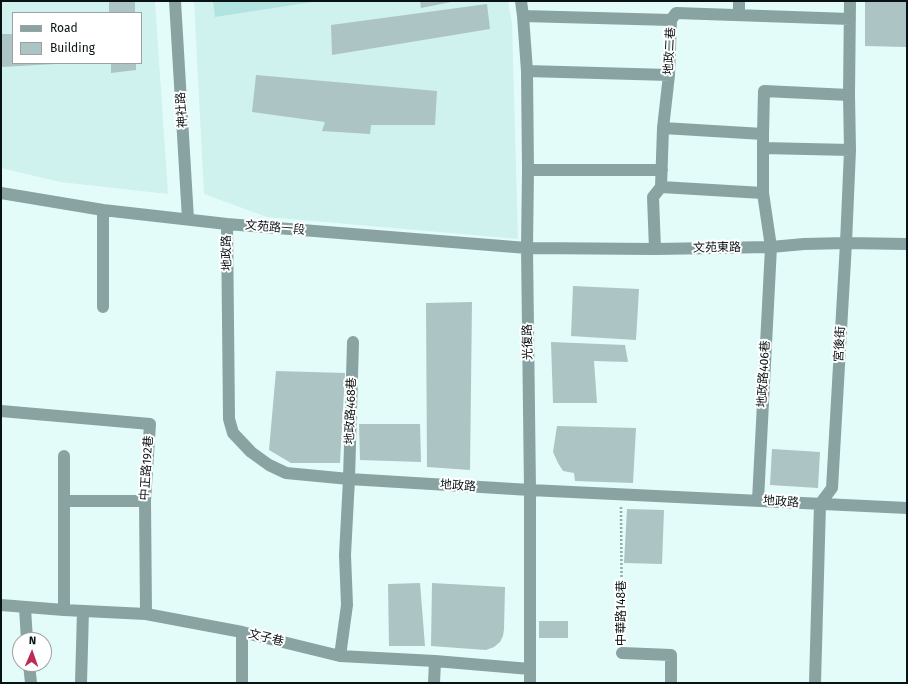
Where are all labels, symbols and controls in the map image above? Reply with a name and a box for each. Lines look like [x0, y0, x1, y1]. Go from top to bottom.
legend [12, 12, 142, 64]
text: Road [50, 21, 78, 35]
street label: 地政二巷 [662, 27, 678, 75]
text: Building [50, 41, 95, 55]
street label: 神社路 [174, 92, 190, 128]
street label: 文苑路一段 [244, 218, 306, 238]
street label: 地政路 [219, 235, 235, 271]
street label: 文苑東路 [693, 240, 741, 256]
street label: 光復路 [520, 324, 536, 360]
street label: 宮後街 [832, 326, 848, 362]
street label: 地政路406巷 [755, 340, 773, 408]
street label: 地政路468巷 [343, 377, 359, 445]
street label: 中正路192巷 [138, 435, 156, 501]
street label: 地政路 [440, 478, 476, 494]
street label: 地政路 [763, 494, 799, 510]
street label: 中華路148巷 [615, 580, 629, 646]
street label: 文子巷 [247, 627, 285, 649]
north arrow [12, 632, 52, 672]
text: N [29, 634, 36, 647]

